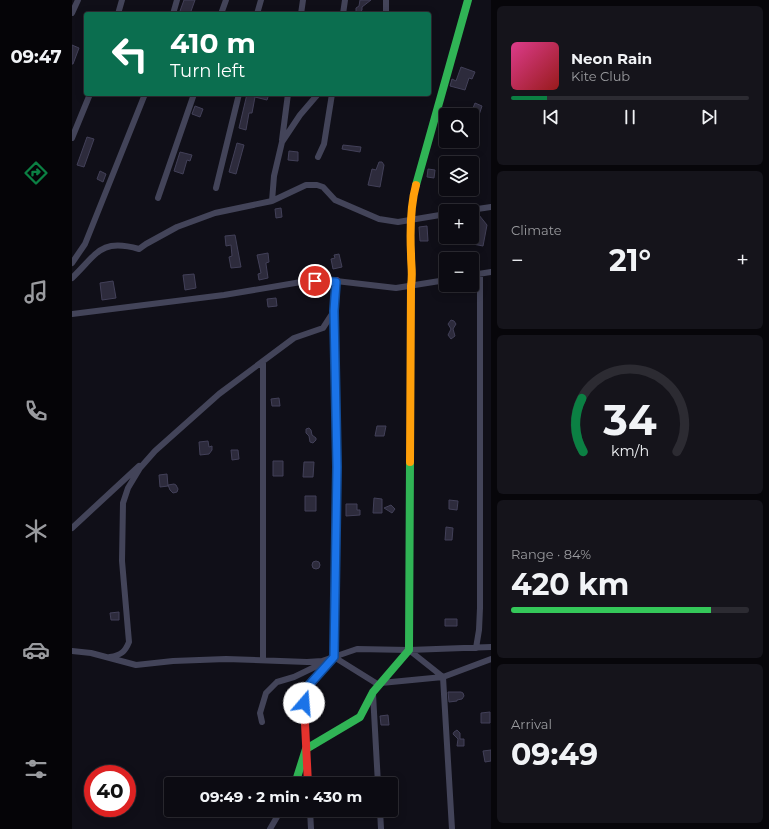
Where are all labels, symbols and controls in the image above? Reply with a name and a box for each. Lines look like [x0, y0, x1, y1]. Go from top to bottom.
text: 410 m [170, 26, 256, 60]
icon: left [104, 28, 156, 80]
text: 09:47 [10, 46, 62, 68]
text: Neon Rain [571, 49, 652, 68]
text: Turn left [170, 60, 245, 82]
text: Kite Club [571, 68, 630, 84]
icon: previous [540, 106, 562, 128]
icon: pause [619, 106, 641, 128]
icon: next [698, 106, 720, 128]
map controls [439, 108, 479, 292]
button: search [439, 108, 479, 148]
button: layers [439, 156, 479, 196]
icon: directions [22, 159, 50, 187]
button: + [439, 204, 479, 244]
text: Climate [511, 222, 562, 238]
text: 21° [609, 242, 651, 279]
text: − [511, 247, 524, 274]
text: + [736, 247, 749, 274]
button: − [439, 252, 479, 292]
pin [298, 264, 332, 298]
icon: arrive [304, 270, 326, 292]
icon: music [22, 278, 50, 306]
text: 34 [602, 395, 657, 445]
icon: phone [22, 397, 50, 425]
text: km/h [611, 442, 649, 460]
icon: climate [22, 517, 50, 545]
text: Range · 84% [511, 546, 591, 562]
text: 420 km [511, 566, 629, 603]
icon: car [22, 636, 50, 664]
position arrow [283, 682, 325, 724]
text: Arrival [511, 716, 552, 732]
text: 09:49 [511, 736, 598, 773]
icon: filters [22, 755, 50, 783]
speed limit sign: 40 [84, 765, 136, 817]
text: 09:49 · 2 min · 430 m [200, 787, 362, 806]

